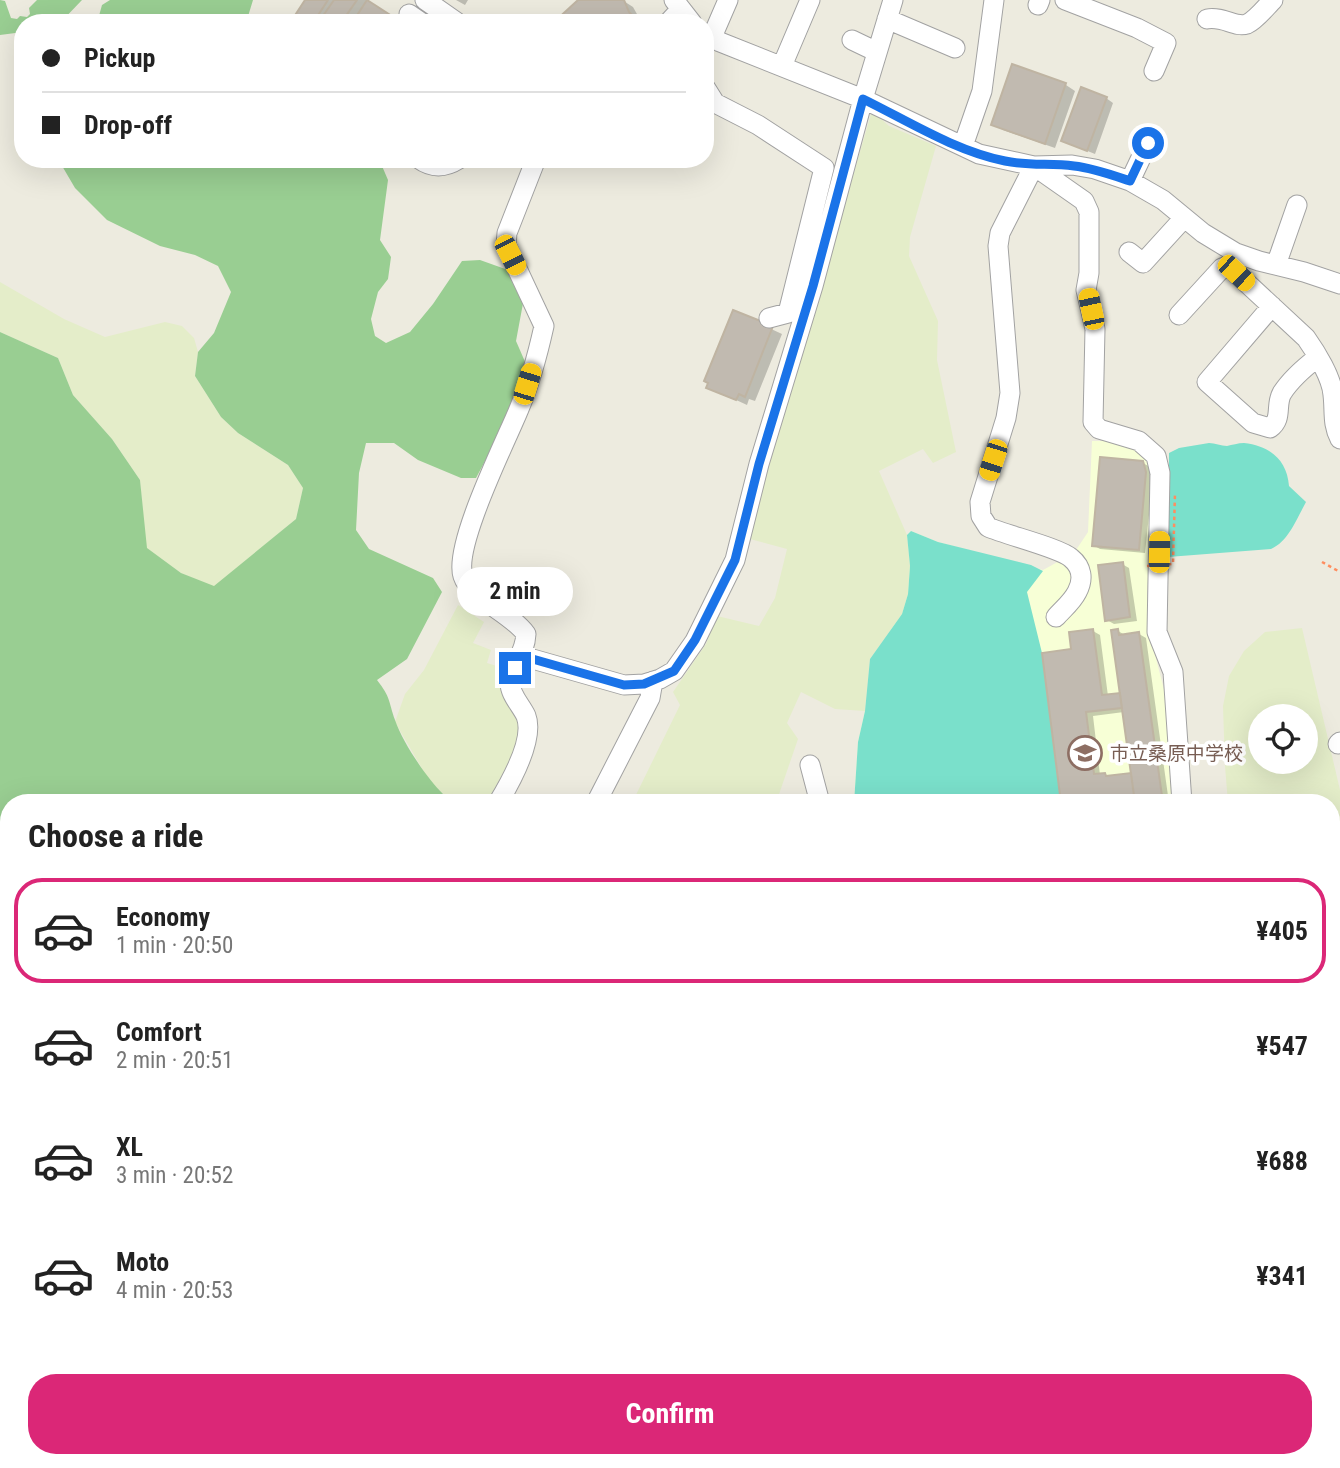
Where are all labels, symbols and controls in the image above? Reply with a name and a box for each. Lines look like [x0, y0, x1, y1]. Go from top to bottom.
text: Pickup [84, 43, 155, 73]
text: Drop-off [84, 110, 172, 140]
route start [1132, 127, 1164, 159]
car [492, 232, 529, 278]
car [1214, 251, 1259, 295]
car [1077, 286, 1106, 332]
car [511, 361, 544, 407]
car [977, 437, 1010, 483]
car [1149, 531, 1170, 573]
callout: 2 min [457, 566, 573, 616]
text: 2 min [489, 578, 541, 605]
route end [499, 652, 531, 684]
map controls [1248, 704, 1318, 774]
button: locate [1248, 704, 1318, 774]
school or university icon: 市立桑原中学校 [1066, 734, 1104, 772]
place label: 市立桑原中学校 [1110, 742, 1243, 765]
text: Choose a ride [28, 817, 203, 855]
icon: car [32, 899, 95, 962]
text: Economy [116, 902, 210, 932]
text: ¥405 [1256, 916, 1308, 946]
text: 1 min · 20:50 [116, 932, 233, 959]
icon: car [32, 1014, 95, 1077]
text: Comfort [116, 1017, 202, 1047]
text: ¥547 [1256, 1031, 1308, 1061]
text: 2 min · 20:51 [116, 1047, 233, 1074]
icon: car [32, 1129, 95, 1192]
text: XL [116, 1132, 143, 1162]
text: ¥688 [1256, 1146, 1308, 1176]
text: 3 min · 20:52 [116, 1162, 233, 1189]
icon: car [32, 1244, 95, 1307]
text: Moto [116, 1247, 169, 1277]
text: ¥341 [1256, 1261, 1308, 1291]
text: 4 min · 20:53 [116, 1277, 233, 1304]
button: Confirm [28, 1374, 1312, 1454]

